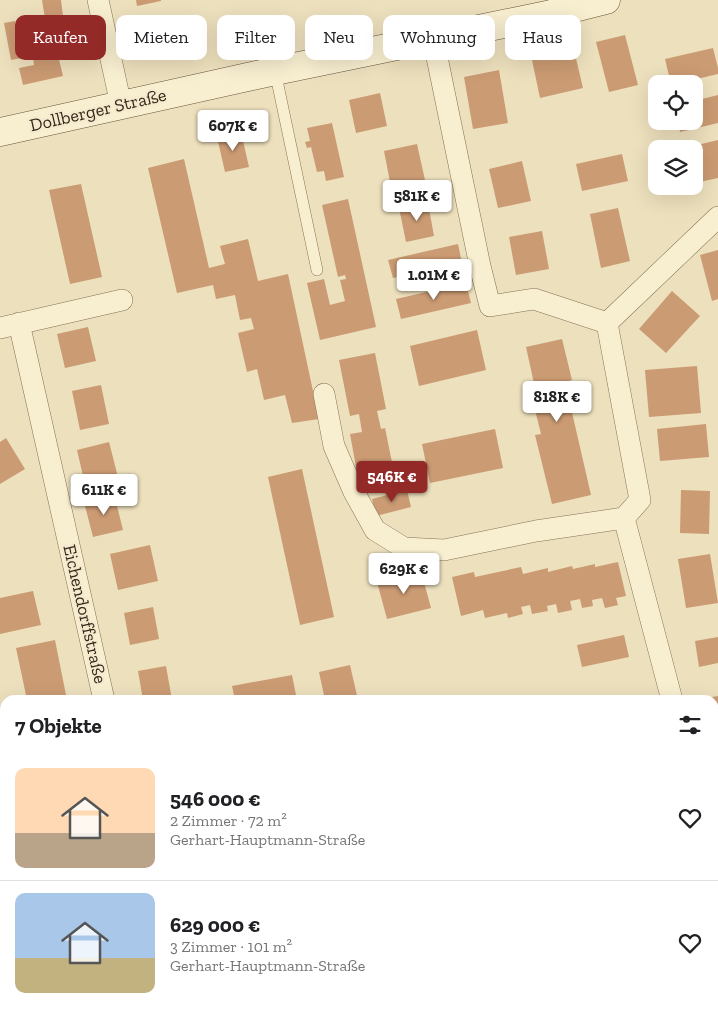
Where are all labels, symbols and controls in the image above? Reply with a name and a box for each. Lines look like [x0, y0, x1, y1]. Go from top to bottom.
chip: Kaufen [15, 15, 106, 60]
chip: Mieten [116, 15, 207, 60]
chip: Filter [217, 15, 295, 60]
chip: Neu [305, 15, 373, 60]
chip: Wohnung [383, 15, 495, 60]
chip: Haus [505, 15, 581, 60]
map controls [648, 75, 703, 195]
button: locate [648, 75, 703, 130]
street label: Dollberger Straße [28, 84, 168, 136]
pin: 607K € [192, 110, 274, 152]
text: 607K € [209, 116, 257, 135]
button: layers [648, 140, 703, 195]
pin: 581K € [376, 180, 458, 222]
text: 581K € [394, 186, 440, 205]
pin: 1.01M € [388, 258, 480, 301]
text: 1.01M € [408, 265, 460, 284]
pin: 818K € [516, 380, 598, 423]
text: 818K € [534, 387, 580, 406]
pin: 546K € [351, 460, 433, 503]
text: 546K € [367, 467, 417, 486]
pin: 611K € [63, 474, 145, 516]
text: 611K € [82, 480, 126, 499]
street label: Eichendorffstraße [58, 542, 112, 686]
pin: 629K € [363, 552, 445, 595]
text: 629K € [380, 559, 428, 578]
icon: filters [676, 711, 704, 739]
text: 7 Objekte [15, 713, 102, 738]
text: 546 000 € [170, 786, 261, 811]
icon: home [55, 788, 115, 848]
icon: heart [676, 804, 704, 832]
text: 2 Zimmer · 72 m² [170, 811, 287, 830]
text: Gerhart-Hauptmann-Straße [170, 830, 365, 849]
text: 629 000 € [170, 912, 260, 937]
icon: home [55, 913, 115, 973]
icon: heart [676, 929, 704, 957]
text: 3 Zimmer · 101 m² [170, 937, 292, 956]
text: Gerhart-Hauptmann-Straße [170, 956, 365, 975]

